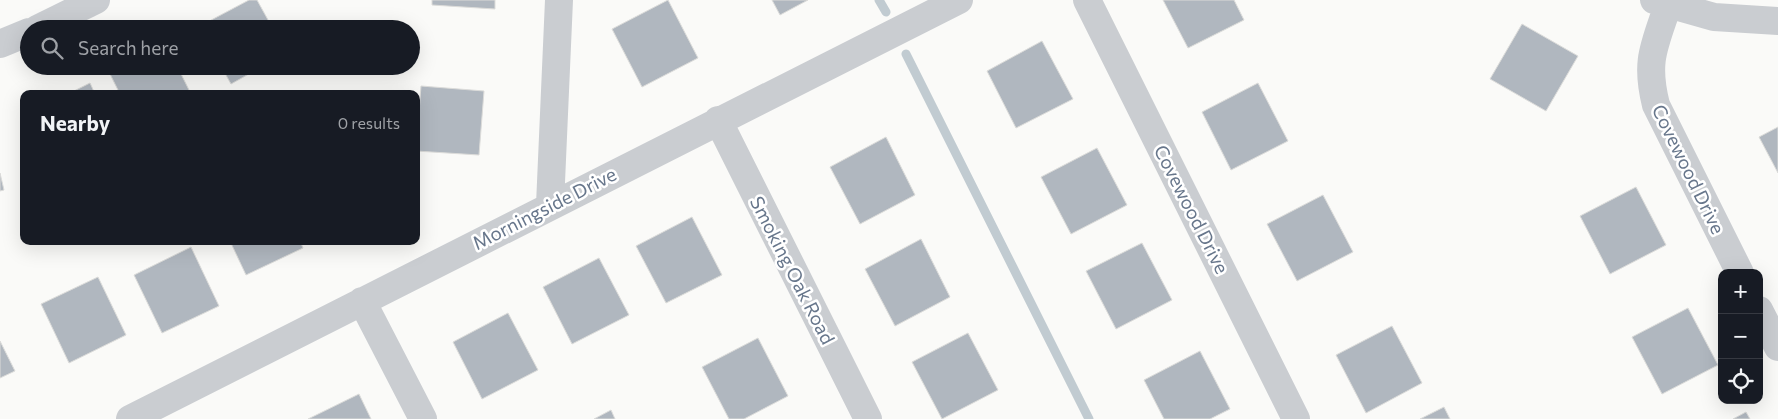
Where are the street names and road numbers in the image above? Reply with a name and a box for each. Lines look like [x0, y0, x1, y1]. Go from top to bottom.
street label: Covewood Drive [1648, 100, 1730, 238]
street label: Covewood Drive [1150, 141, 1234, 277]
street label: Morningside Drive [468, 162, 620, 254]
street label: Smoking Oak Road [746, 192, 840, 348]

